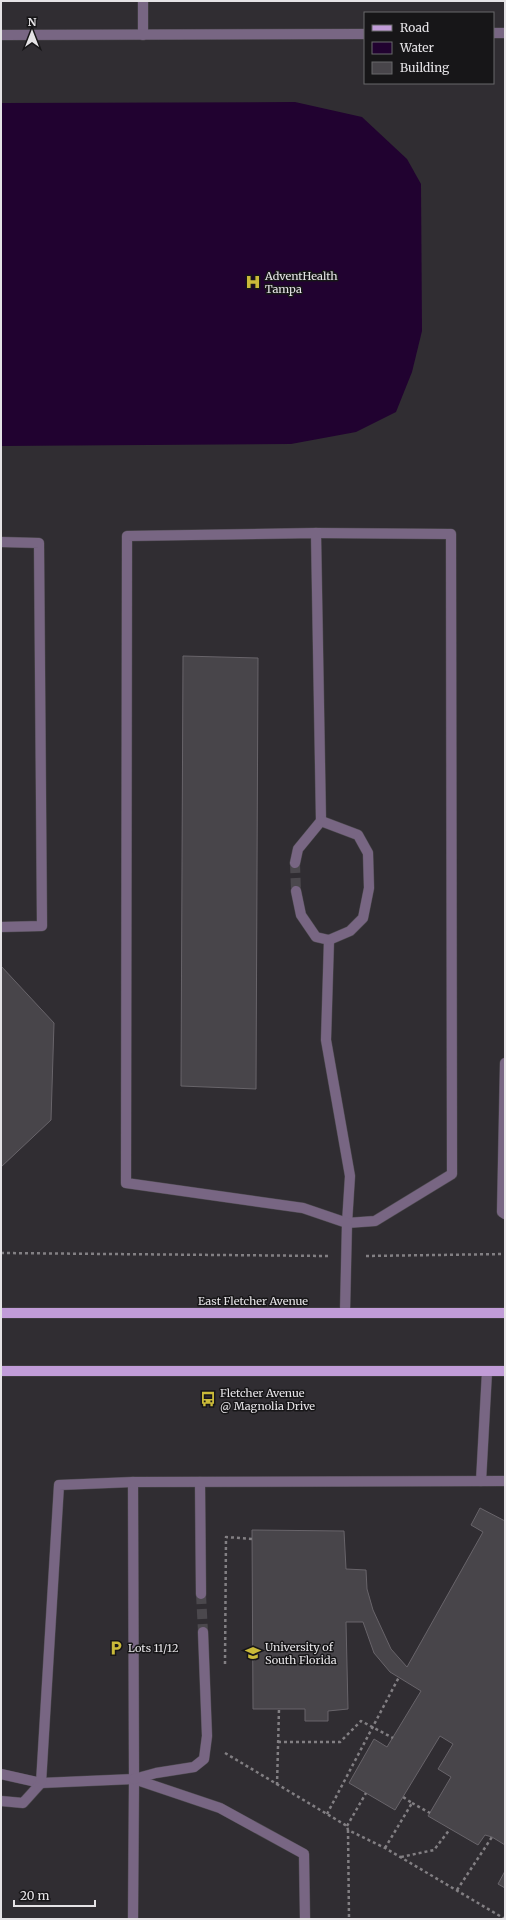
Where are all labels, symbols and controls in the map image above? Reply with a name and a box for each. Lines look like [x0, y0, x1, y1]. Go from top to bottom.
north arrow [12, 12, 52, 52]
legend [364, 12, 494, 84]
text: N [28, 15, 37, 29]
text: Road [400, 20, 429, 35]
text: Water [399, 40, 435, 55]
text: Building [400, 60, 450, 75]
place label: AdventHealth Tampa [264, 269, 338, 296]
hospital icon: AdventHealth Tampa [244, 273, 262, 291]
street label: East Fletcher Avenue [198, 1294, 308, 1308]
place label: Fletcher Avenue @ Magnolia Drive [220, 1386, 315, 1413]
bus stop icon: Fletcher Avenue @ Magnolia Drive [199, 1390, 217, 1408]
parking icon: Lots 11/12 [107, 1639, 125, 1657]
place label: University of South Florida [265, 1640, 337, 1667]
place label: Lots 11/12 [128, 1641, 178, 1655]
school or university icon: University of South Florida [244, 1644, 262, 1662]
scale bar [14, 1882, 95, 1908]
text: 20 m [20, 1888, 49, 1903]

